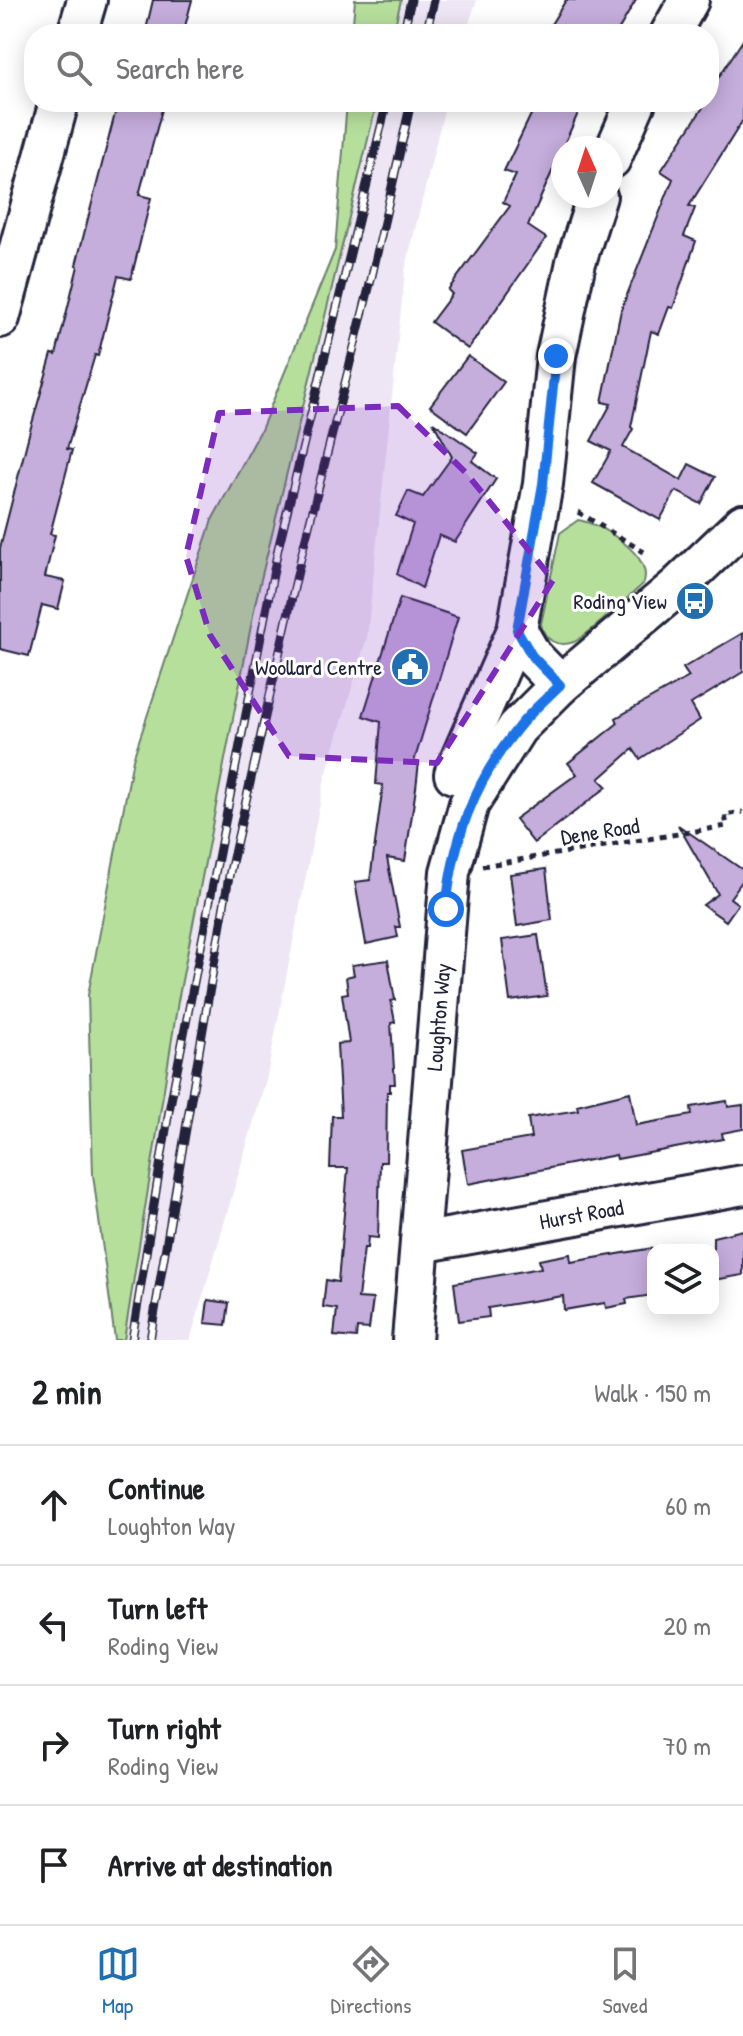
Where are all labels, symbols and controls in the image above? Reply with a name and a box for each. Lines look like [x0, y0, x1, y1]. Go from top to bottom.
search box [24, 24, 719, 112]
icon: search [52, 46, 96, 90]
text: Search here [116, 48, 244, 88]
north arrow [551, 136, 623, 208]
route end [538, 338, 574, 374]
bus stop icon: Roding View [674, 580, 716, 622]
place label: Roding View [574, 586, 667, 616]
public building icon: Woollard Centre [389, 646, 431, 688]
place label: Woollard Centre [255, 652, 382, 682]
street label: Dene Road [559, 810, 642, 852]
route start [428, 891, 464, 927]
street label: Loughton Way [419, 962, 458, 1072]
street label: Hurst Road [537, 1192, 626, 1236]
map controls [647, 1244, 719, 1316]
button: layers [647, 1244, 719, 1316]
text: 2 min [32, 1369, 102, 1415]
text: Walk · 150 m [594, 1375, 711, 1410]
text: Continue [108, 1468, 205, 1508]
icon: ahead [32, 1483, 76, 1527]
text: 60 m [665, 1488, 711, 1523]
text: Loughton Way [108, 1508, 235, 1543]
text: Turn left [108, 1588, 207, 1628]
icon: left [32, 1603, 76, 1647]
text: 20 m [664, 1608, 711, 1643]
text: Roding View [108, 1628, 218, 1663]
text: Turn right [108, 1708, 221, 1748]
icon: right [32, 1723, 76, 1767]
text: 70 m [663, 1728, 711, 1763]
text: Roding View [108, 1748, 218, 1783]
icon: arrive [32, 1843, 76, 1887]
text: Arrive at destination [108, 1845, 333, 1885]
tab: Map [96, 1942, 140, 2020]
tab: Directions [331, 1942, 412, 2020]
tab: Saved [603, 1942, 647, 2020]

